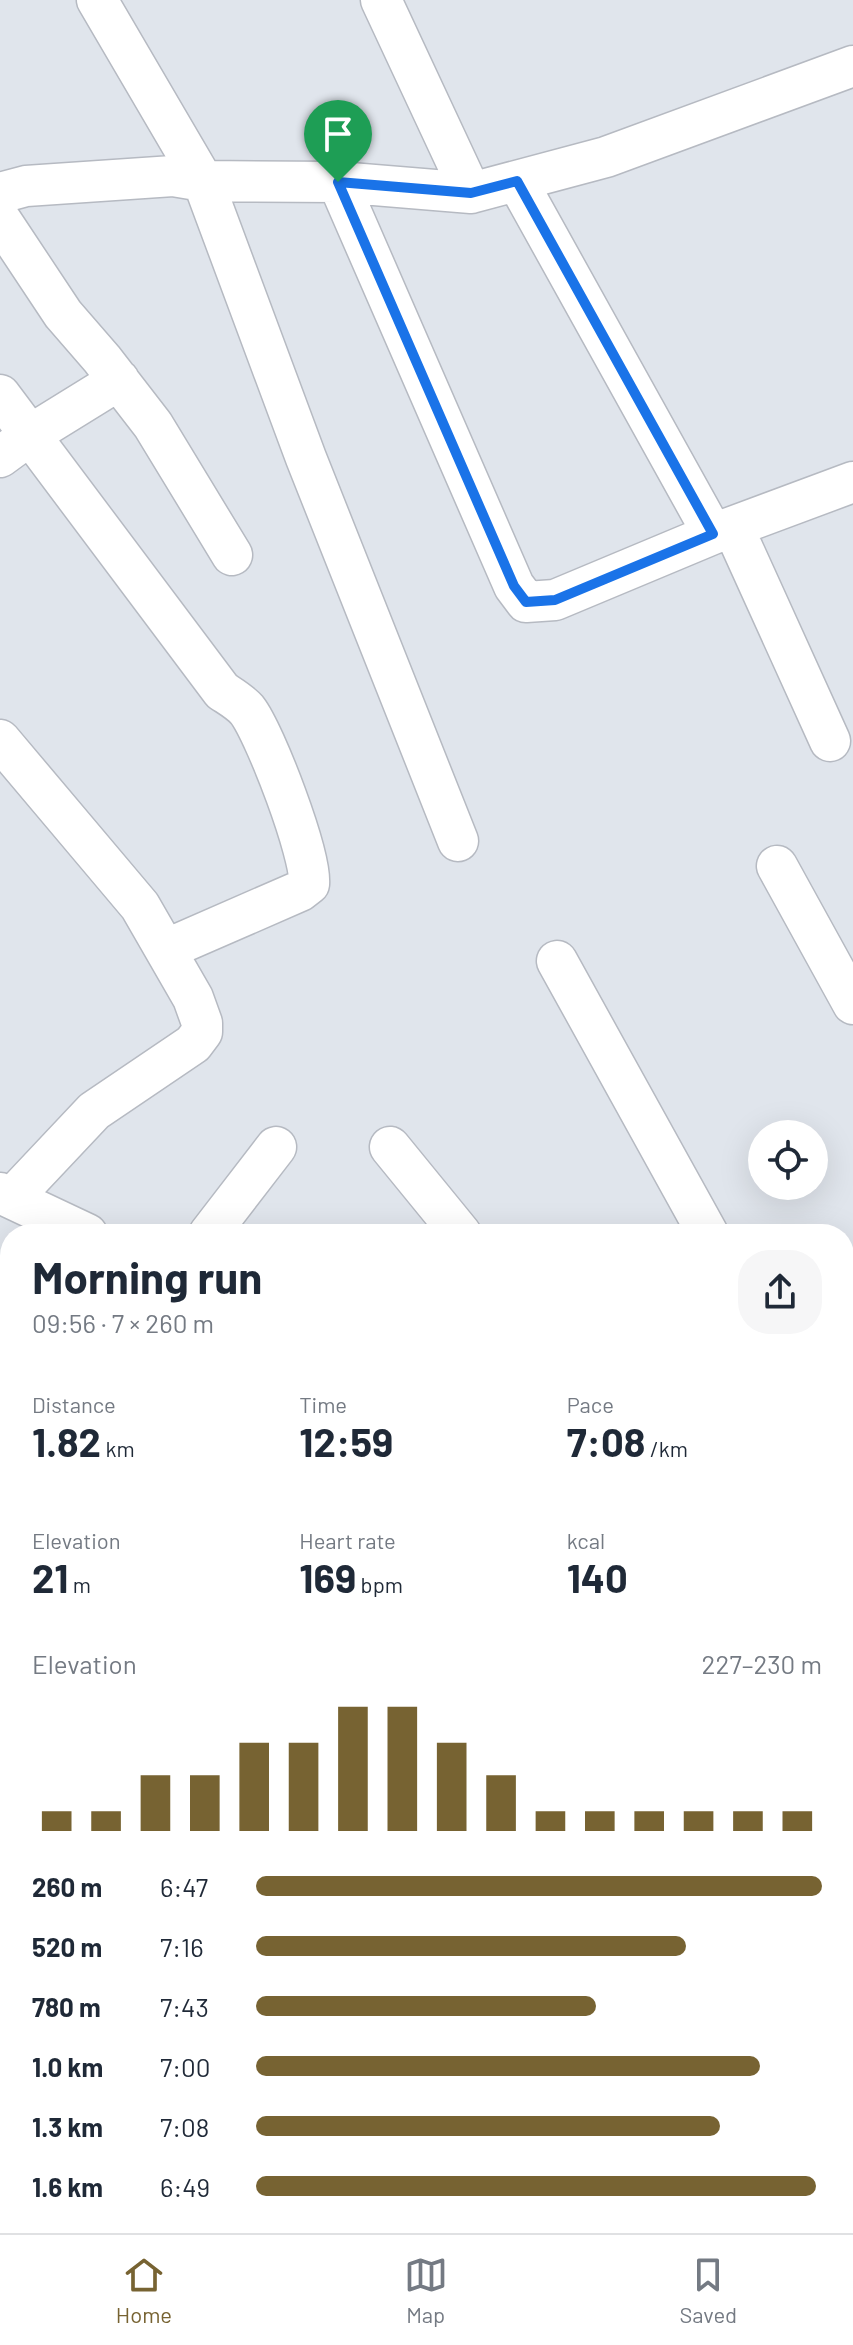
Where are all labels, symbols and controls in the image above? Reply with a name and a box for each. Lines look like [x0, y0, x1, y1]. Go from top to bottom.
pin [304, 100, 372, 182]
icon: arrive [316, 112, 360, 156]
map controls [748, 1120, 828, 1200]
button: locate [748, 1120, 828, 1200]
text: Morning run [32, 1250, 262, 1303]
button: share [738, 1250, 822, 1334]
text: 09:56 · 7 × 260 m [32, 1307, 214, 1338]
text: Distance [32, 1391, 116, 1417]
text: Time [299, 1391, 347, 1417]
text: Pace [567, 1391, 614, 1417]
text: 1.82 [32, 1417, 101, 1465]
text: 12:59 [299, 1417, 393, 1465]
text: 7:08 [567, 1417, 646, 1465]
text: km [101, 1435, 135, 1461]
text: /km [646, 1435, 688, 1461]
text: Elevation [32, 1527, 121, 1553]
text: Heart rate [299, 1527, 396, 1553]
text: kcal [567, 1527, 605, 1553]
text: 21 [32, 1553, 68, 1601]
text: 169 [299, 1553, 356, 1601]
text: 140 [567, 1553, 628, 1601]
text: m [68, 1571, 91, 1597]
text: bpm [356, 1571, 403, 1597]
text: Elevation [32, 1648, 137, 1679]
text: 227–230 m [702, 1648, 822, 1679]
text: 260 m [32, 1871, 102, 1902]
text: 6:47 [160, 1871, 208, 1902]
text: 520 m [32, 1931, 102, 1962]
text: 7:16 [160, 1931, 204, 1962]
text: 780 m [32, 1991, 101, 2022]
text: 7:43 [160, 1991, 209, 2022]
text: 1.0 km [32, 2051, 103, 2082]
text: 7:00 [160, 2051, 211, 2082]
text: 1.3 km [32, 2111, 103, 2142]
text: 7:08 [160, 2111, 209, 2142]
text: 1.6 km [32, 2171, 103, 2202]
text: 6:49 [160, 2171, 210, 2202]
tab: Home [116, 2253, 172, 2327]
tab: Map [404, 2253, 448, 2327]
tab: Saved [679, 2253, 737, 2327]

